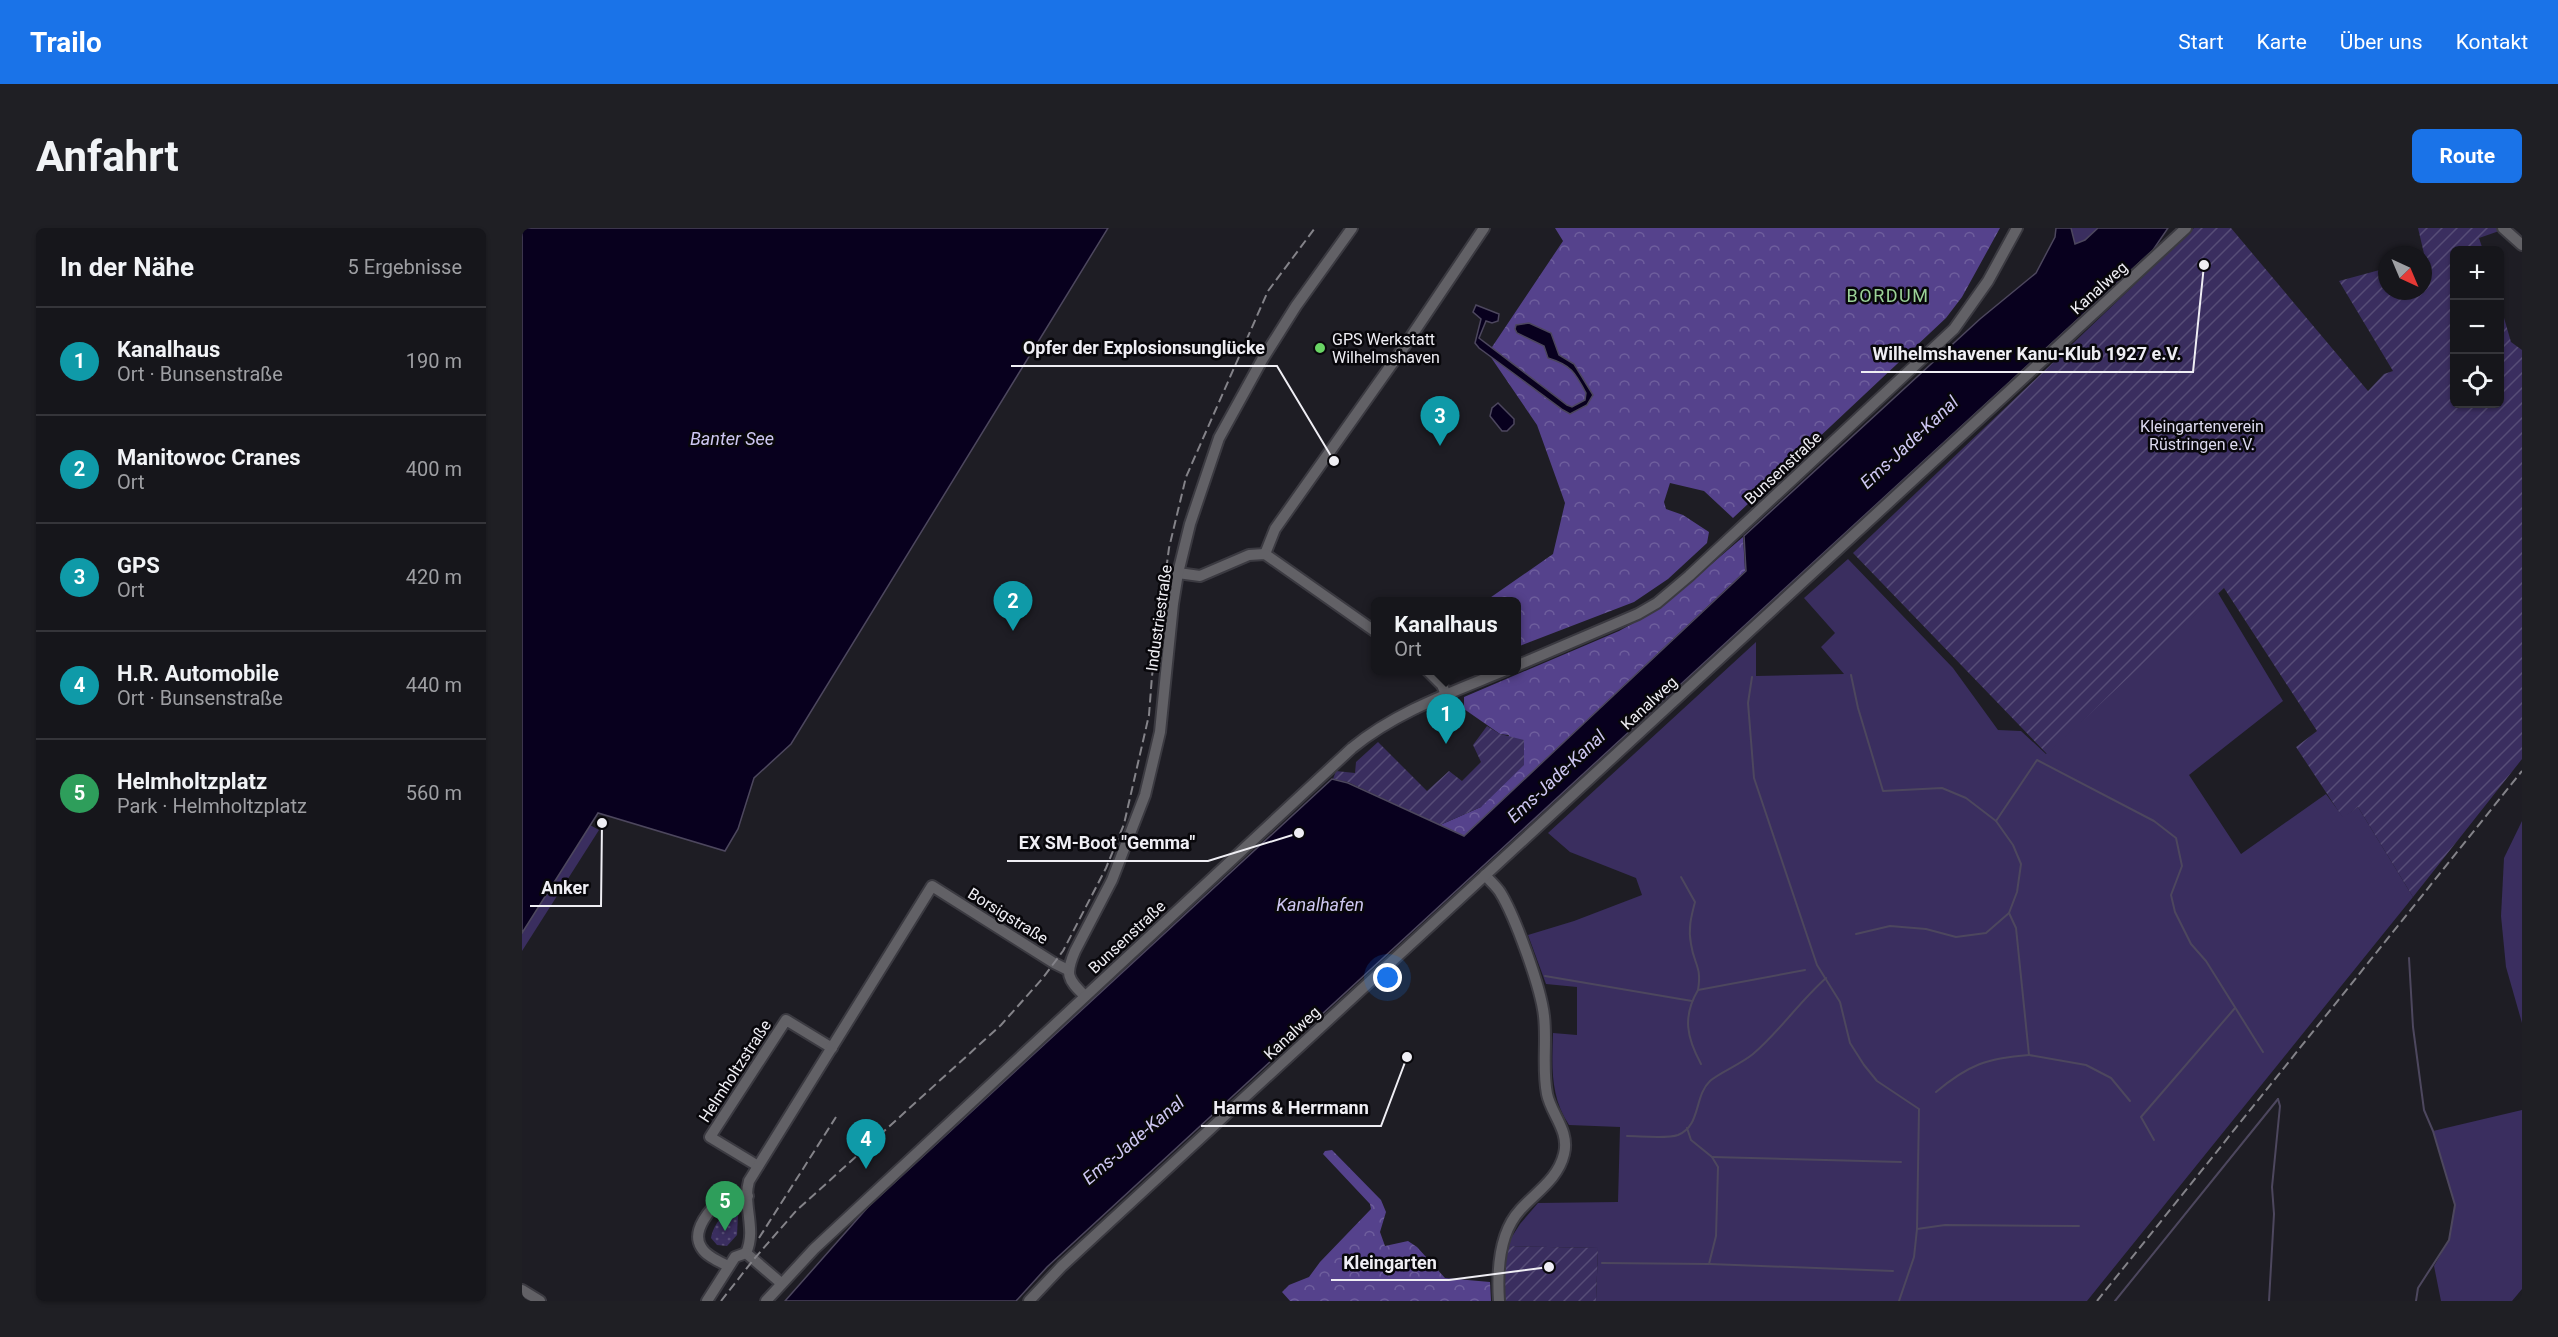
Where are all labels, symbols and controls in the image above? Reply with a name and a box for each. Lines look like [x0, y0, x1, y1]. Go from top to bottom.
text: Trailo [30, 26, 102, 59]
text: Start [2178, 30, 2224, 54]
text: Karte [2257, 30, 2307, 54]
text: Über uns [2340, 30, 2423, 54]
text: Kontakt [2456, 30, 2528, 54]
button: Route [2412, 129, 2522, 183]
text: Anfahrt [36, 132, 179, 181]
north arrow [2378, 246, 2432, 300]
map controls [2450, 246, 2504, 408]
button: + [2450, 246, 2504, 300]
text: In der Nähe [60, 252, 194, 282]
text: 5 Ergebnisse [348, 255, 462, 279]
street label: Kanalweg [2067, 258, 2131, 318]
district label: BORDUM [1847, 285, 1929, 306]
button: − [2450, 300, 2504, 354]
callout: Opfer der Explosionsunglücke [1011, 330, 1277, 366]
place label: GPS Werkstatt Wilhelmshaven [1332, 330, 1440, 367]
callout: Wilhelmshavener Kanu-Klub 1927 e.V. [1861, 336, 2193, 372]
text: Kanalhaus [117, 337, 220, 362]
text: Opfer der Explosionsunglücke [1023, 337, 1265, 358]
marker: GPS Werkstatt Wilhelmshaven [1313, 341, 1327, 355]
text: Wilhelmshavener Kanu-Klub 1927 e.V. [1873, 343, 2181, 364]
text: 1 [74, 349, 85, 373]
text: 190 m [406, 349, 462, 373]
button: locate [2450, 354, 2504, 408]
text: Ort · Bunsenstraße [117, 362, 283, 386]
water label: Ems-Jade-Kanal [1856, 391, 1963, 493]
pin: 3 [1420, 396, 1460, 446]
park label: Kleingartenverein Rüstringen e.V. [2140, 417, 2264, 454]
street label: Bunsenstraße [1740, 427, 1826, 509]
water label: Banter See [690, 428, 774, 449]
text: Manitowoc Cranes [117, 445, 301, 470]
text: 2 [74, 457, 85, 481]
text: 400 m [406, 457, 462, 481]
text: Ort [117, 470, 145, 494]
text: GPS [117, 553, 160, 578]
street label: Industriestraße [1142, 563, 1176, 673]
text: 3 [74, 565, 85, 589]
text: 420 m [406, 565, 462, 589]
text: Ort [117, 578, 145, 602]
pin: 2 [994, 582, 1032, 631]
popup [1371, 597, 1521, 675]
text: Kanalhaus [1394, 612, 1498, 637]
text: Ort [1394, 637, 1422, 661]
text: H.R. Automobile [117, 661, 279, 686]
street label: Kanalweg [1617, 672, 1681, 734]
text: 4 [74, 673, 85, 697]
text: 440 m [406, 673, 462, 697]
text: Ort · Bunsenstraße [117, 686, 283, 710]
pin: 1 [1426, 694, 1466, 744]
water label: Ems-Jade-Kanal [1503, 725, 1610, 827]
text: Helmholtzplatz [117, 769, 267, 794]
text: 5 [74, 781, 85, 805]
text: 560 m [406, 781, 462, 805]
text: Park · Helmholtzplatz [117, 794, 307, 818]
callout: EX SM-Boot "Gemma" [1007, 825, 1208, 861]
text: EX SM-Boot "Gemma" [1019, 832, 1195, 853]
callout: Anker [530, 870, 601, 906]
text: Anker [541, 877, 589, 898]
street label: Borsigstraße [964, 884, 1052, 948]
water label: Kanalhafen [1276, 894, 1364, 915]
street label: Bunsenstraße [1084, 896, 1170, 978]
your location [1373, 963, 1402, 992]
street label: Kanalweg [1260, 1002, 1324, 1064]
street label: Helmholtzstraße [695, 1016, 775, 1126]
callout: Harms & Herrmann [1201, 1090, 1381, 1126]
water label: Ems-Jade-Kanal [1078, 1091, 1189, 1189]
text: Harms & Herrmann [1213, 1097, 1369, 1118]
pin: 4 [846, 1120, 886, 1169]
pin: 5 [706, 1182, 744, 1231]
callout: Kleingarten [1331, 1244, 1449, 1280]
text: Kleingarten [1343, 1252, 1437, 1273]

